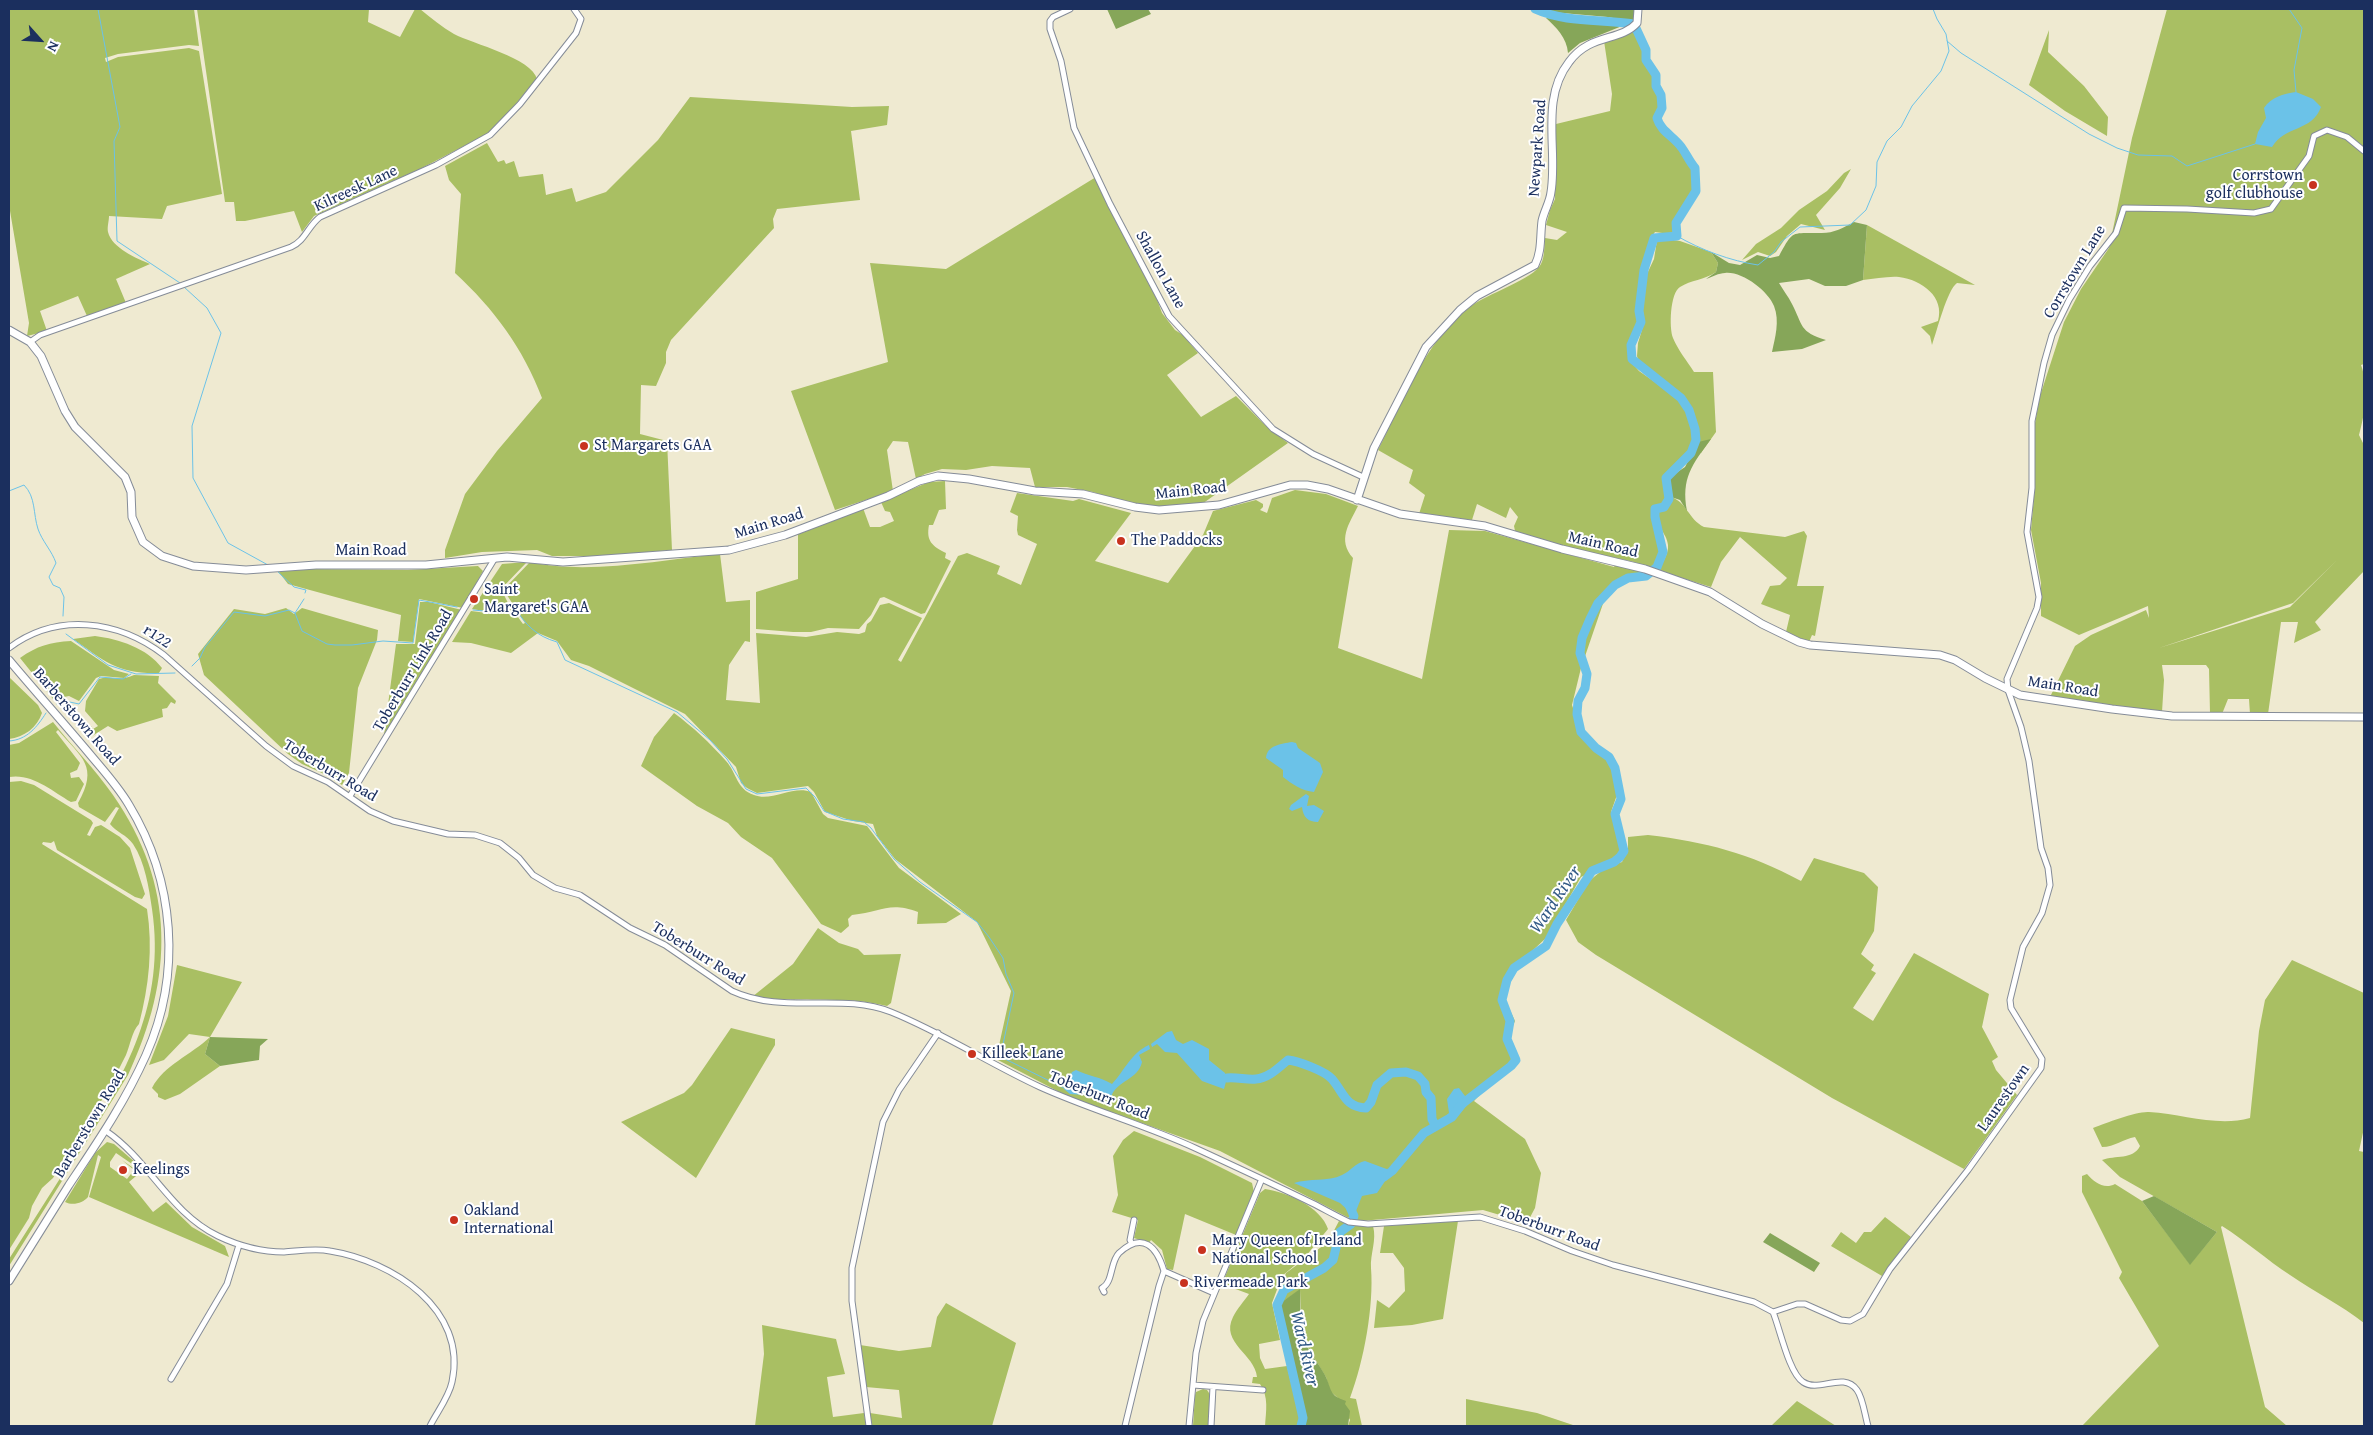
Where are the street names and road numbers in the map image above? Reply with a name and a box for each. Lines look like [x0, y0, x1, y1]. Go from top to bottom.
street label: Newpark Road [1525, 99, 1551, 197]
street label: Kilreesk Lane [311, 161, 401, 217]
street label: Corrstown Lane [2040, 222, 2110, 322]
street label: Shallon Lane [1131, 228, 1189, 312]
street label: Main Road [1155, 478, 1227, 504]
street label: Main Road [732, 504, 806, 544]
street label: Main Road [1566, 528, 1640, 562]
street label: Main Road [335, 541, 407, 561]
street label: Toberburr Link Road [369, 607, 457, 735]
street label: r122 [139, 621, 175, 653]
street label: Barberstown Road [28, 664, 124, 770]
street label: Main Road [2026, 672, 2100, 702]
street label: Toberburr Road [280, 735, 380, 807]
street label: Toberburr Road [648, 918, 748, 990]
street label: Laurestown [1974, 1060, 2034, 1136]
street label: Barberstown Road [50, 1066, 130, 1182]
street label: Toberburr Road [1046, 1067, 1152, 1125]
street label: Toberburr Road [1496, 1202, 1602, 1256]

